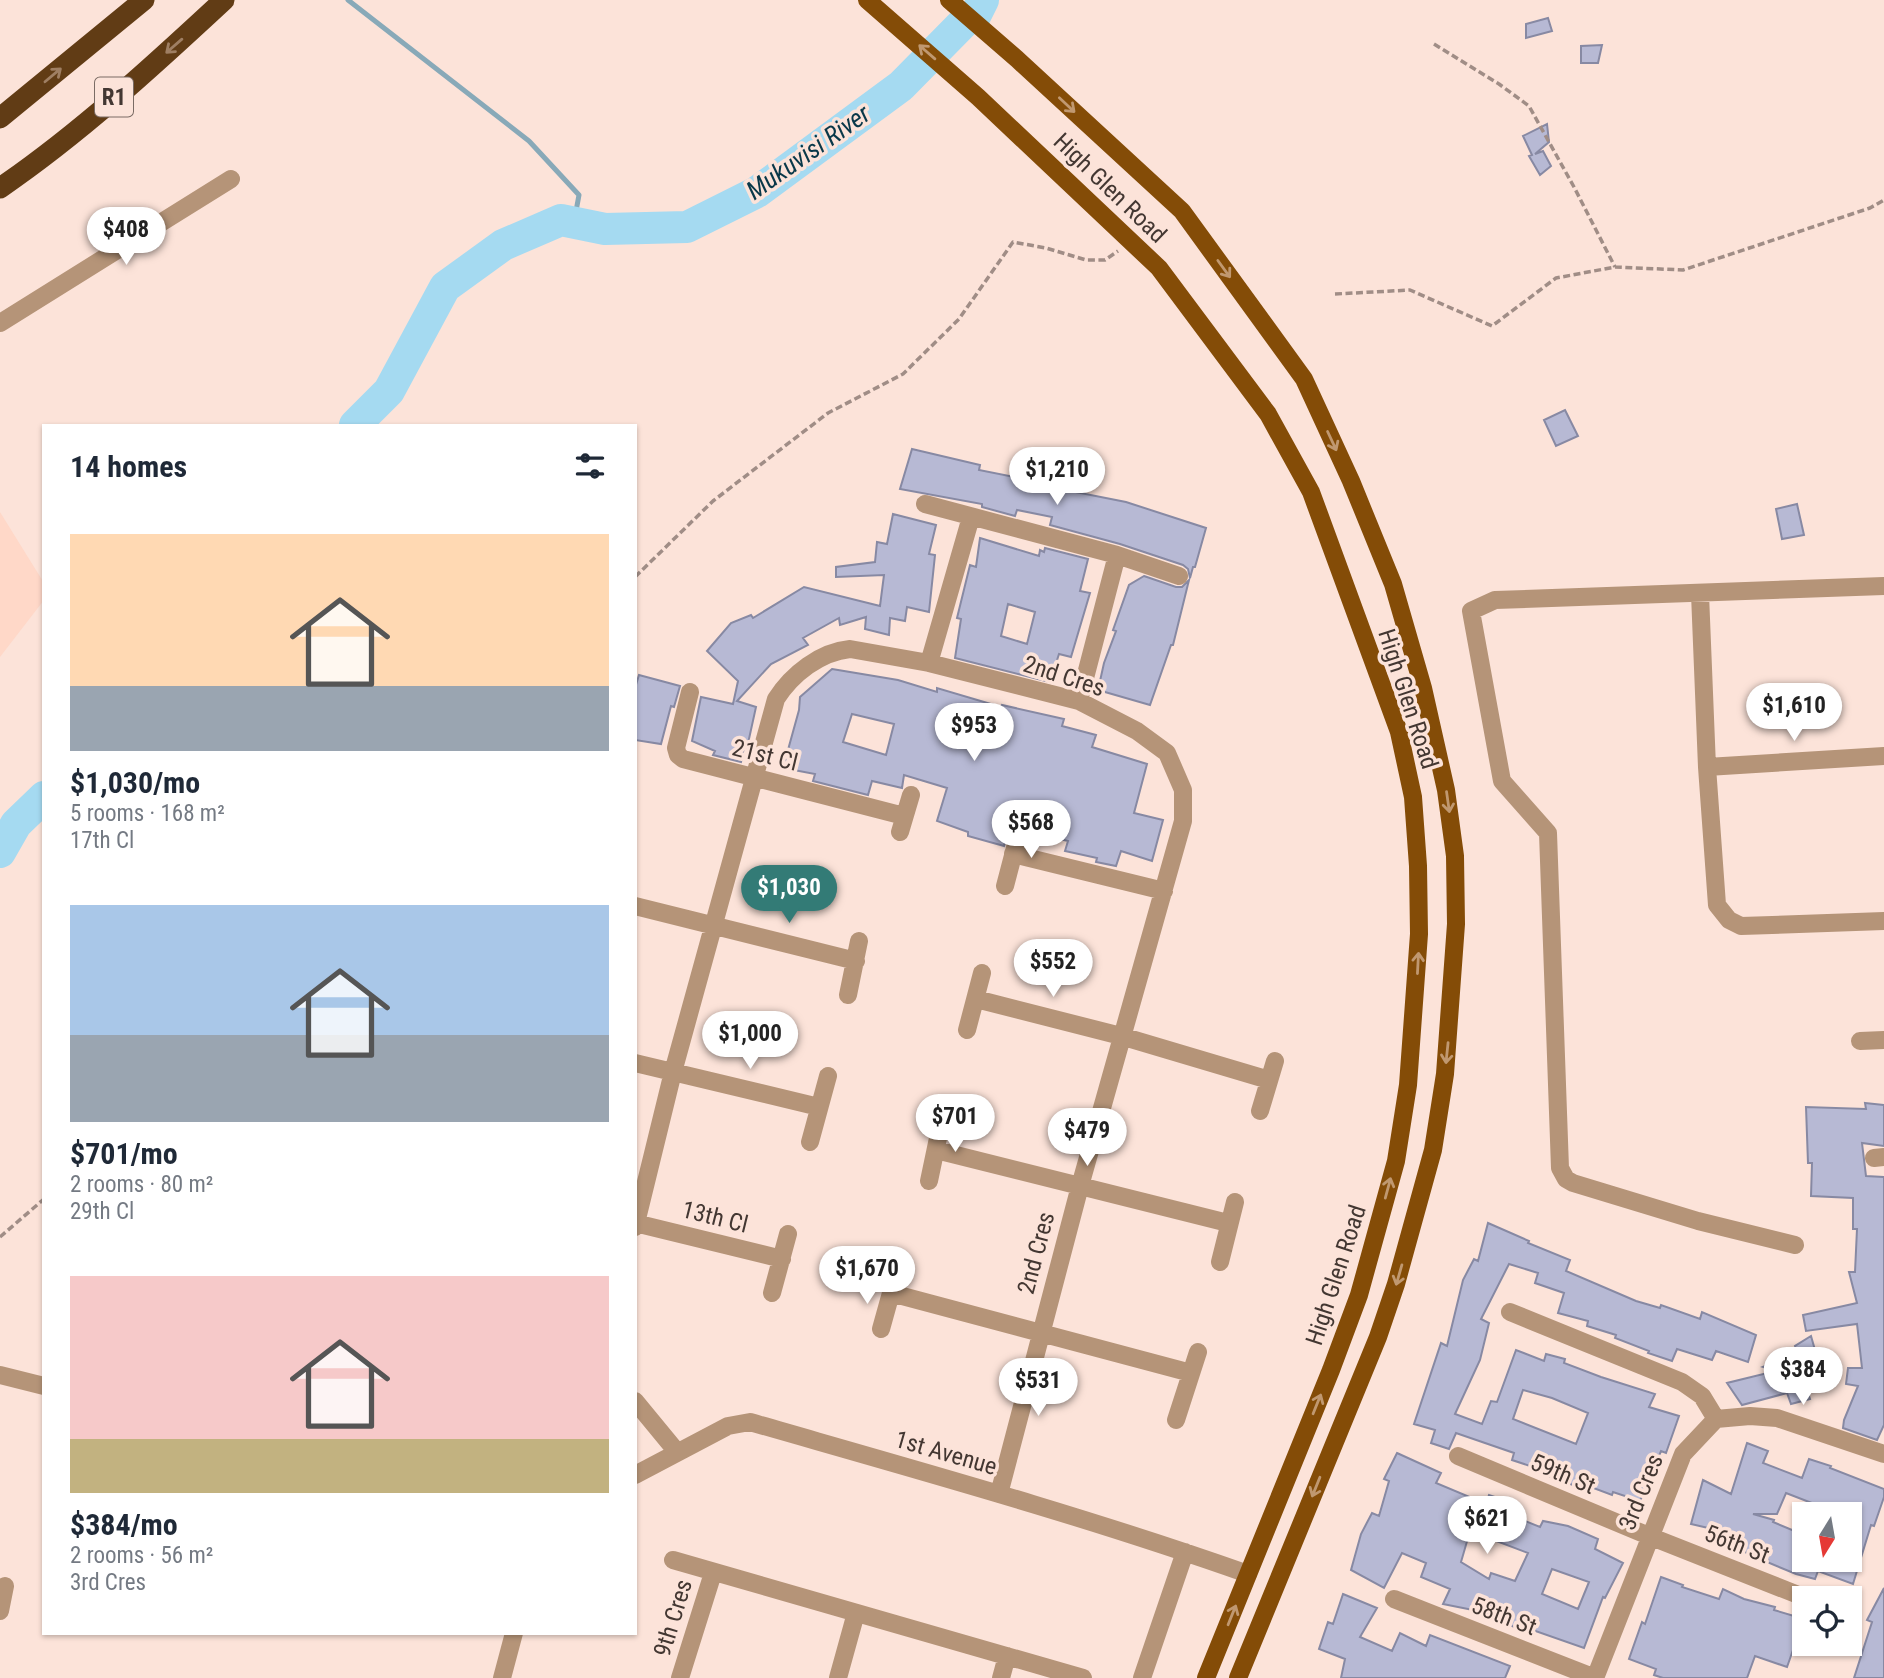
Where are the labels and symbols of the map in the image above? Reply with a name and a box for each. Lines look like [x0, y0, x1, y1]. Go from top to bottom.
one-way arrow [165, 38, 183, 54]
one-way arrow [918, 44, 936, 60]
one-way arrow [43, 67, 61, 83]
road number: R1 [95, 78, 133, 116]
one-way arrow [1058, 97, 1076, 113]
water label: Mukuvisi River [740, 98, 877, 206]
street label: High Glen Road [1048, 127, 1172, 249]
pin: $408 [85, 208, 167, 267]
one-way arrow [1216, 259, 1231, 278]
one-way arrow [1326, 430, 1339, 451]
pin: $1,210 [1000, 448, 1114, 507]
street label: High Glen Road [1372, 625, 1444, 773]
street label: 2nd Cres [1020, 650, 1108, 702]
pin: $1,610 [1737, 684, 1851, 743]
pin: $953 [933, 704, 1015, 763]
street label: 21st Cl [729, 733, 801, 777]
one-way arrow [1442, 790, 1455, 813]
pin: $568 [990, 800, 1072, 860]
pin: $1,030 [732, 866, 846, 925]
pin: $552 [1012, 940, 1094, 999]
one-way arrow [1411, 952, 1424, 975]
pin: $1,000 [693, 1012, 807, 1071]
one-way arrow [1440, 1042, 1453, 1064]
pin: $701 [914, 1094, 996, 1154]
pin: $479 [1046, 1108, 1128, 1168]
one-way arrow [1383, 1177, 1396, 1199]
street label: 13th Cl [679, 1195, 751, 1239]
street label: High Glen Road [1300, 1201, 1372, 1349]
street label: 2nd Cres [1012, 1209, 1060, 1297]
pin: $1,670 [810, 1246, 924, 1306]
one-way arrow [1391, 1264, 1404, 1286]
pin: $384 [1762, 1348, 1844, 1407]
pin: $531 [997, 1358, 1079, 1418]
one-way arrow [1311, 1394, 1324, 1415]
street label: 1st Avenue [892, 1425, 1000, 1481]
street label: 59th St [1526, 1448, 1600, 1500]
street label: 3rd Cres [1613, 1450, 1669, 1534]
one-way arrow [1309, 1476, 1322, 1498]
pin: $621 [1446, 1496, 1528, 1556]
north arrow [1792, 1502, 1862, 1572]
street label: 56th St [1700, 1519, 1774, 1569]
street label: 9th Cres [648, 1576, 698, 1660]
street label: 58th St [1467, 1591, 1541, 1641]
one-way arrow [1226, 1605, 1239, 1626]

